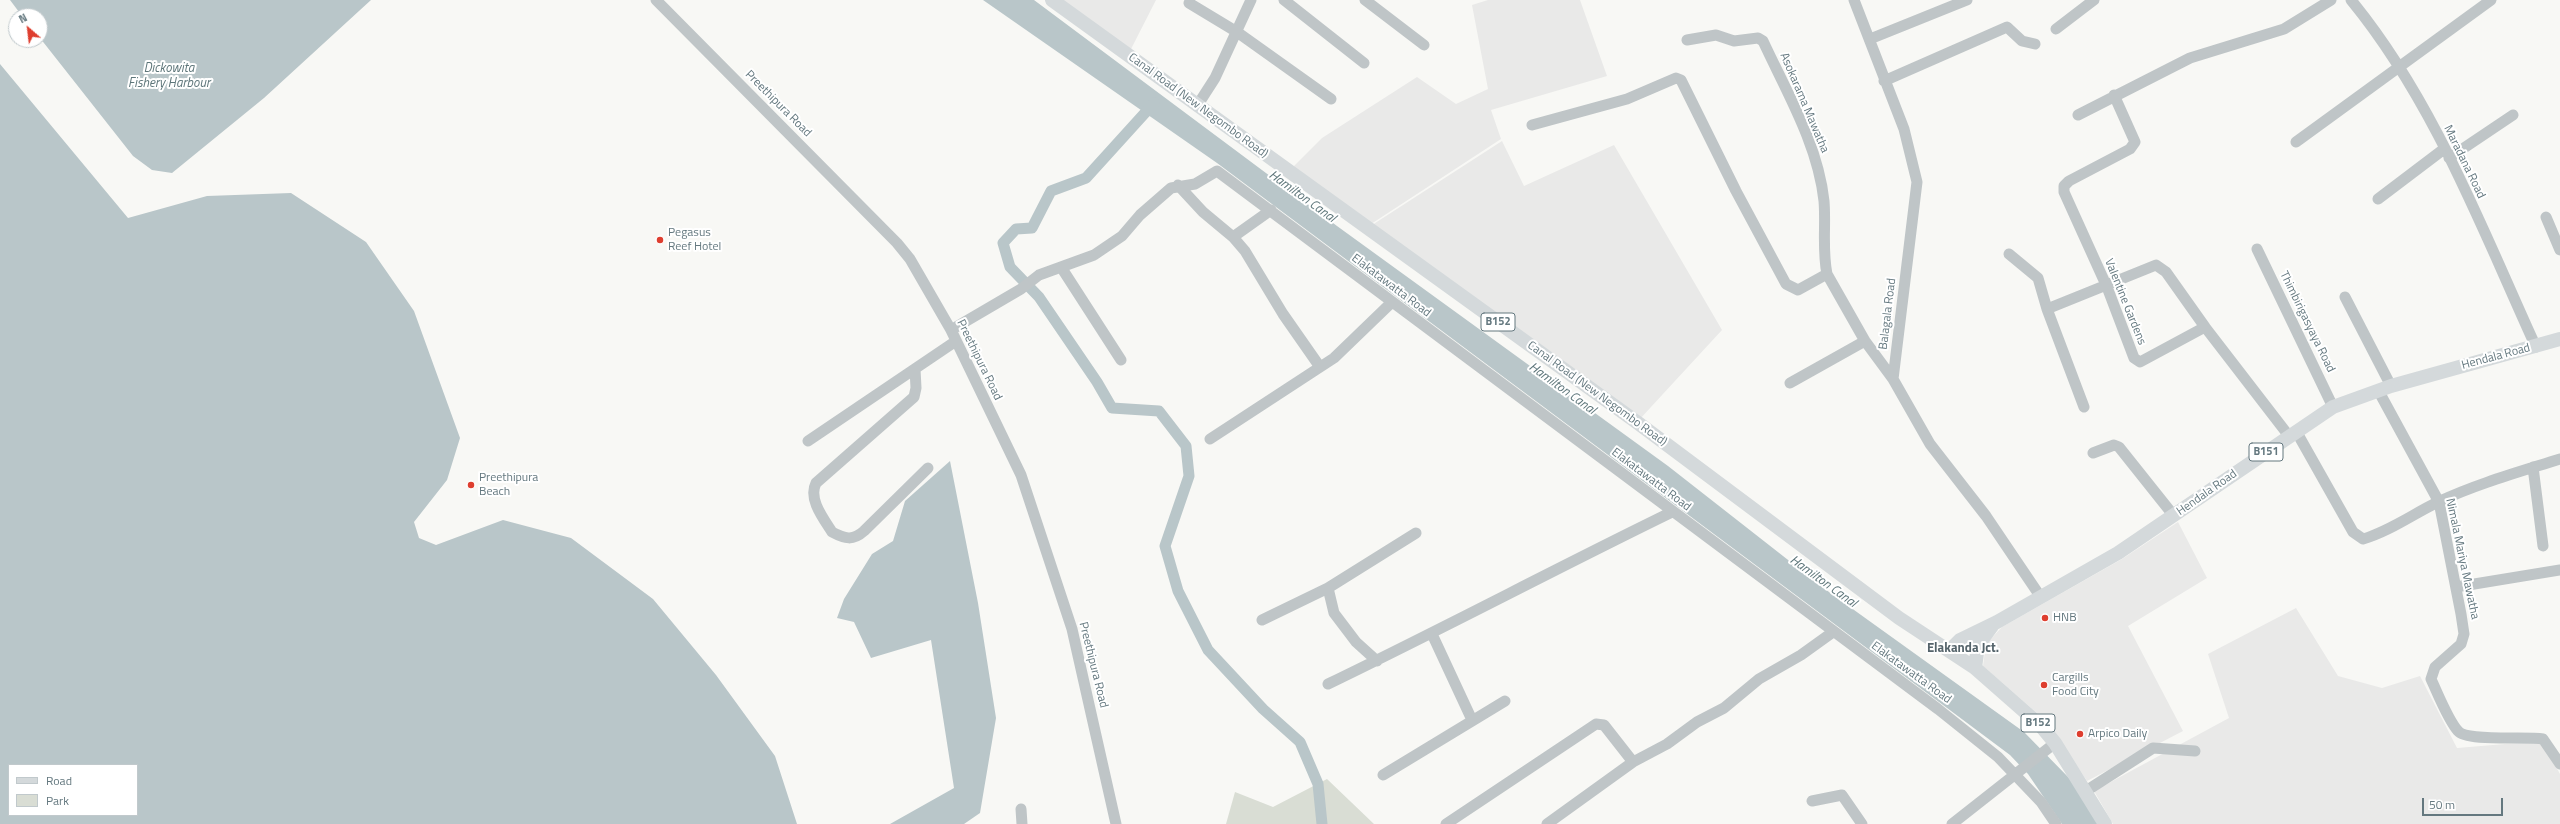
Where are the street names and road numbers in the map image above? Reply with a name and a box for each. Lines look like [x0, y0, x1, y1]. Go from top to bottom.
street label: Canal Road (New Negombo Road) [1125, 50, 1271, 162]
street label: Asokarama Mawatha [1776, 51, 1832, 155]
street label: Preethipura Road [742, 68, 814, 140]
street label: Maradana Road [2440, 123, 2488, 201]
street label: Elakatawatta Road [1349, 252, 1433, 320]
street label: Valentine Gardens [2101, 257, 2149, 347]
street label: Thimbirigasyaya Road [2276, 269, 2338, 375]
street label: Balagala Road [1876, 278, 1900, 350]
road number: B152 [1481, 313, 1515, 331]
street label: Preethipura Road [953, 317, 1005, 403]
street label: Canal Road (New Negombo Road) [1524, 338, 1670, 450]
street label: Hendala Road [2460, 341, 2532, 373]
road number: B151 [2249, 443, 2283, 461]
street label: Elakatawatta Road [1609, 446, 1693, 514]
street label: Hendala Road [2174, 467, 2240, 519]
street label: Nimala Mariya Mawatha [2442, 497, 2482, 621]
street label: Preethipura Road [1075, 621, 1111, 709]
street label: Elakatawatta Road [1868, 639, 1954, 707]
road number: B152 [2021, 714, 2055, 732]

